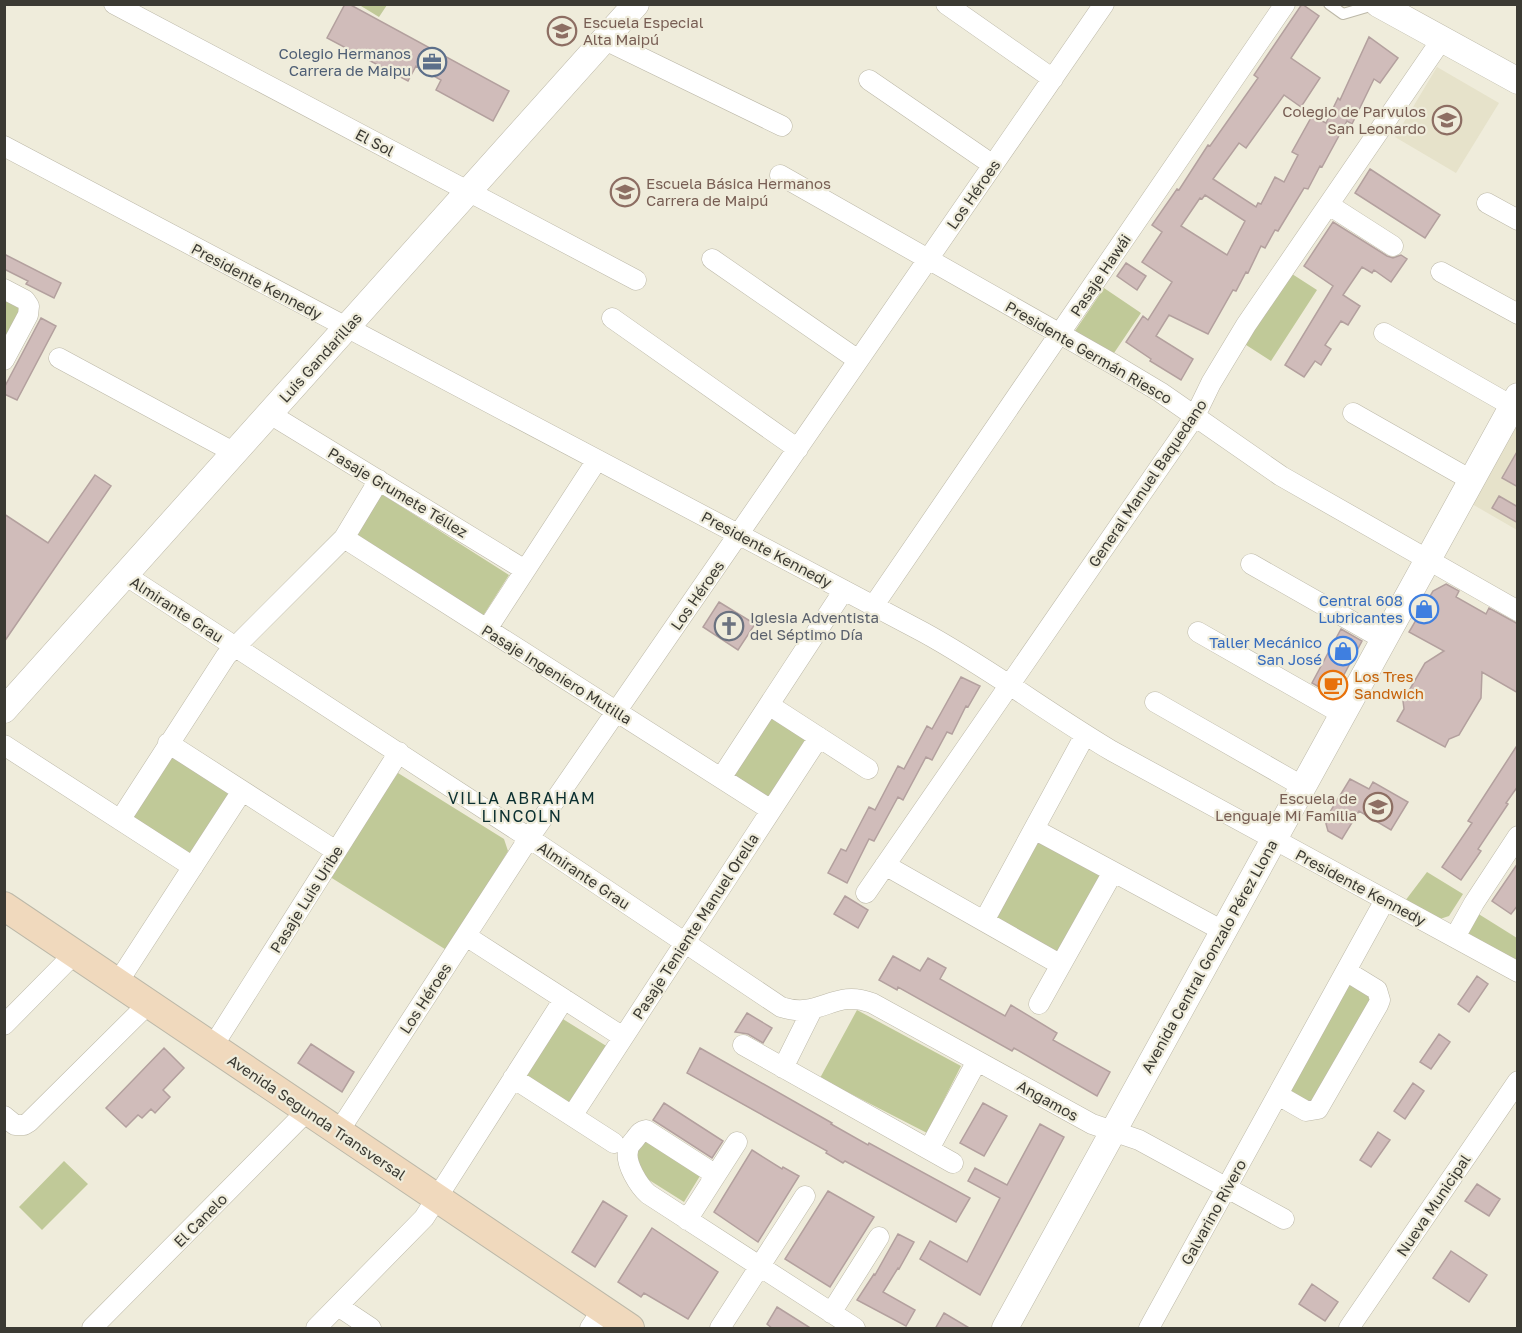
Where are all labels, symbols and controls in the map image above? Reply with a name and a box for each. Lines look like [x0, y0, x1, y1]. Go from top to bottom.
place label: Escuela Especial Alta Maipú [583, 13, 704, 48]
school or university icon: Escuela Especial Alta Maipú [546, 15, 578, 47]
place label: Colegio Hermanos Carrera de Maipu [279, 44, 411, 79]
office icon: Colegio Hermanos Carrera de Maipu [416, 46, 448, 78]
place label: Colegio de Parvulos San Leonardo [1282, 102, 1426, 137]
school or university icon: Colegio de Parvulos San Leonardo [1431, 104, 1463, 136]
street label: El Sol [353, 124, 398, 160]
street label: Los Héroes [943, 156, 1003, 232]
place label: Escuela Básica Hermanos Carrera de Maipú [646, 174, 831, 209]
school or university icon: Escuela Básica Hermanos Carrera de Maipú [609, 176, 641, 208]
street label: Pasaje Hawái [1066, 231, 1134, 319]
street label: Presidente Kennedy [189, 239, 326, 323]
street label: Presidente Germán Riesco [1002, 297, 1176, 407]
street label: Luis Gandarillas [275, 308, 365, 406]
street label: General Manuel Baquedano [1084, 396, 1210, 570]
street label: Pasaje Grumete Téllez [325, 443, 471, 541]
street label: Presidente Kennedy [699, 507, 836, 591]
street label: Los Héroes [667, 557, 727, 633]
street label: Almirante Grau [127, 572, 227, 646]
place label: Central 608 Lubricantes [1318, 591, 1403, 626]
shop icon: Central 608 Lubricantes [1408, 593, 1440, 625]
place label: Iglesia Adventista del Séptimo Día [750, 608, 879, 643]
church icon: Iglesia Adventista del Séptimo Día [713, 610, 745, 642]
street label: Pasaje Ingeniero Mutilla [479, 620, 635, 728]
place label: Taller Mecánico San José [1209, 633, 1322, 668]
shop icon: Taller Mecánico San José [1327, 635, 1359, 667]
place label: Los Tres Sandwich [1354, 667, 1424, 702]
cafe icon: Los Tres Sandwich [1317, 669, 1349, 701]
district label: VILLA ABRAHAM LINCOLN [448, 788, 596, 826]
place label: Escuela de Lenguaje Mi Familia [1215, 789, 1357, 824]
school or university icon: Escuela de Lenguaje Mi Familia [1362, 791, 1394, 823]
street label: Pasaje Teniente Manuel Orella [628, 830, 762, 1022]
street label: Avenida Central Gonzalo Pérez Llona [1137, 836, 1281, 1076]
street label: Almirante Grau [534, 838, 634, 912]
street label: Pasaje Luis Uribe [266, 842, 346, 956]
street label: Presidente Kennedy [1293, 845, 1430, 929]
street label: Los Héroes [396, 959, 455, 1037]
street label: Avenida Segunda Transversal [224, 1051, 410, 1184]
street label: Angamos [1014, 1076, 1082, 1124]
street label: Nueva Municipal [1392, 1150, 1474, 1259]
street label: Galvarino Rivero [1177, 1156, 1249, 1268]
street label: El Canelo [170, 1190, 230, 1250]

